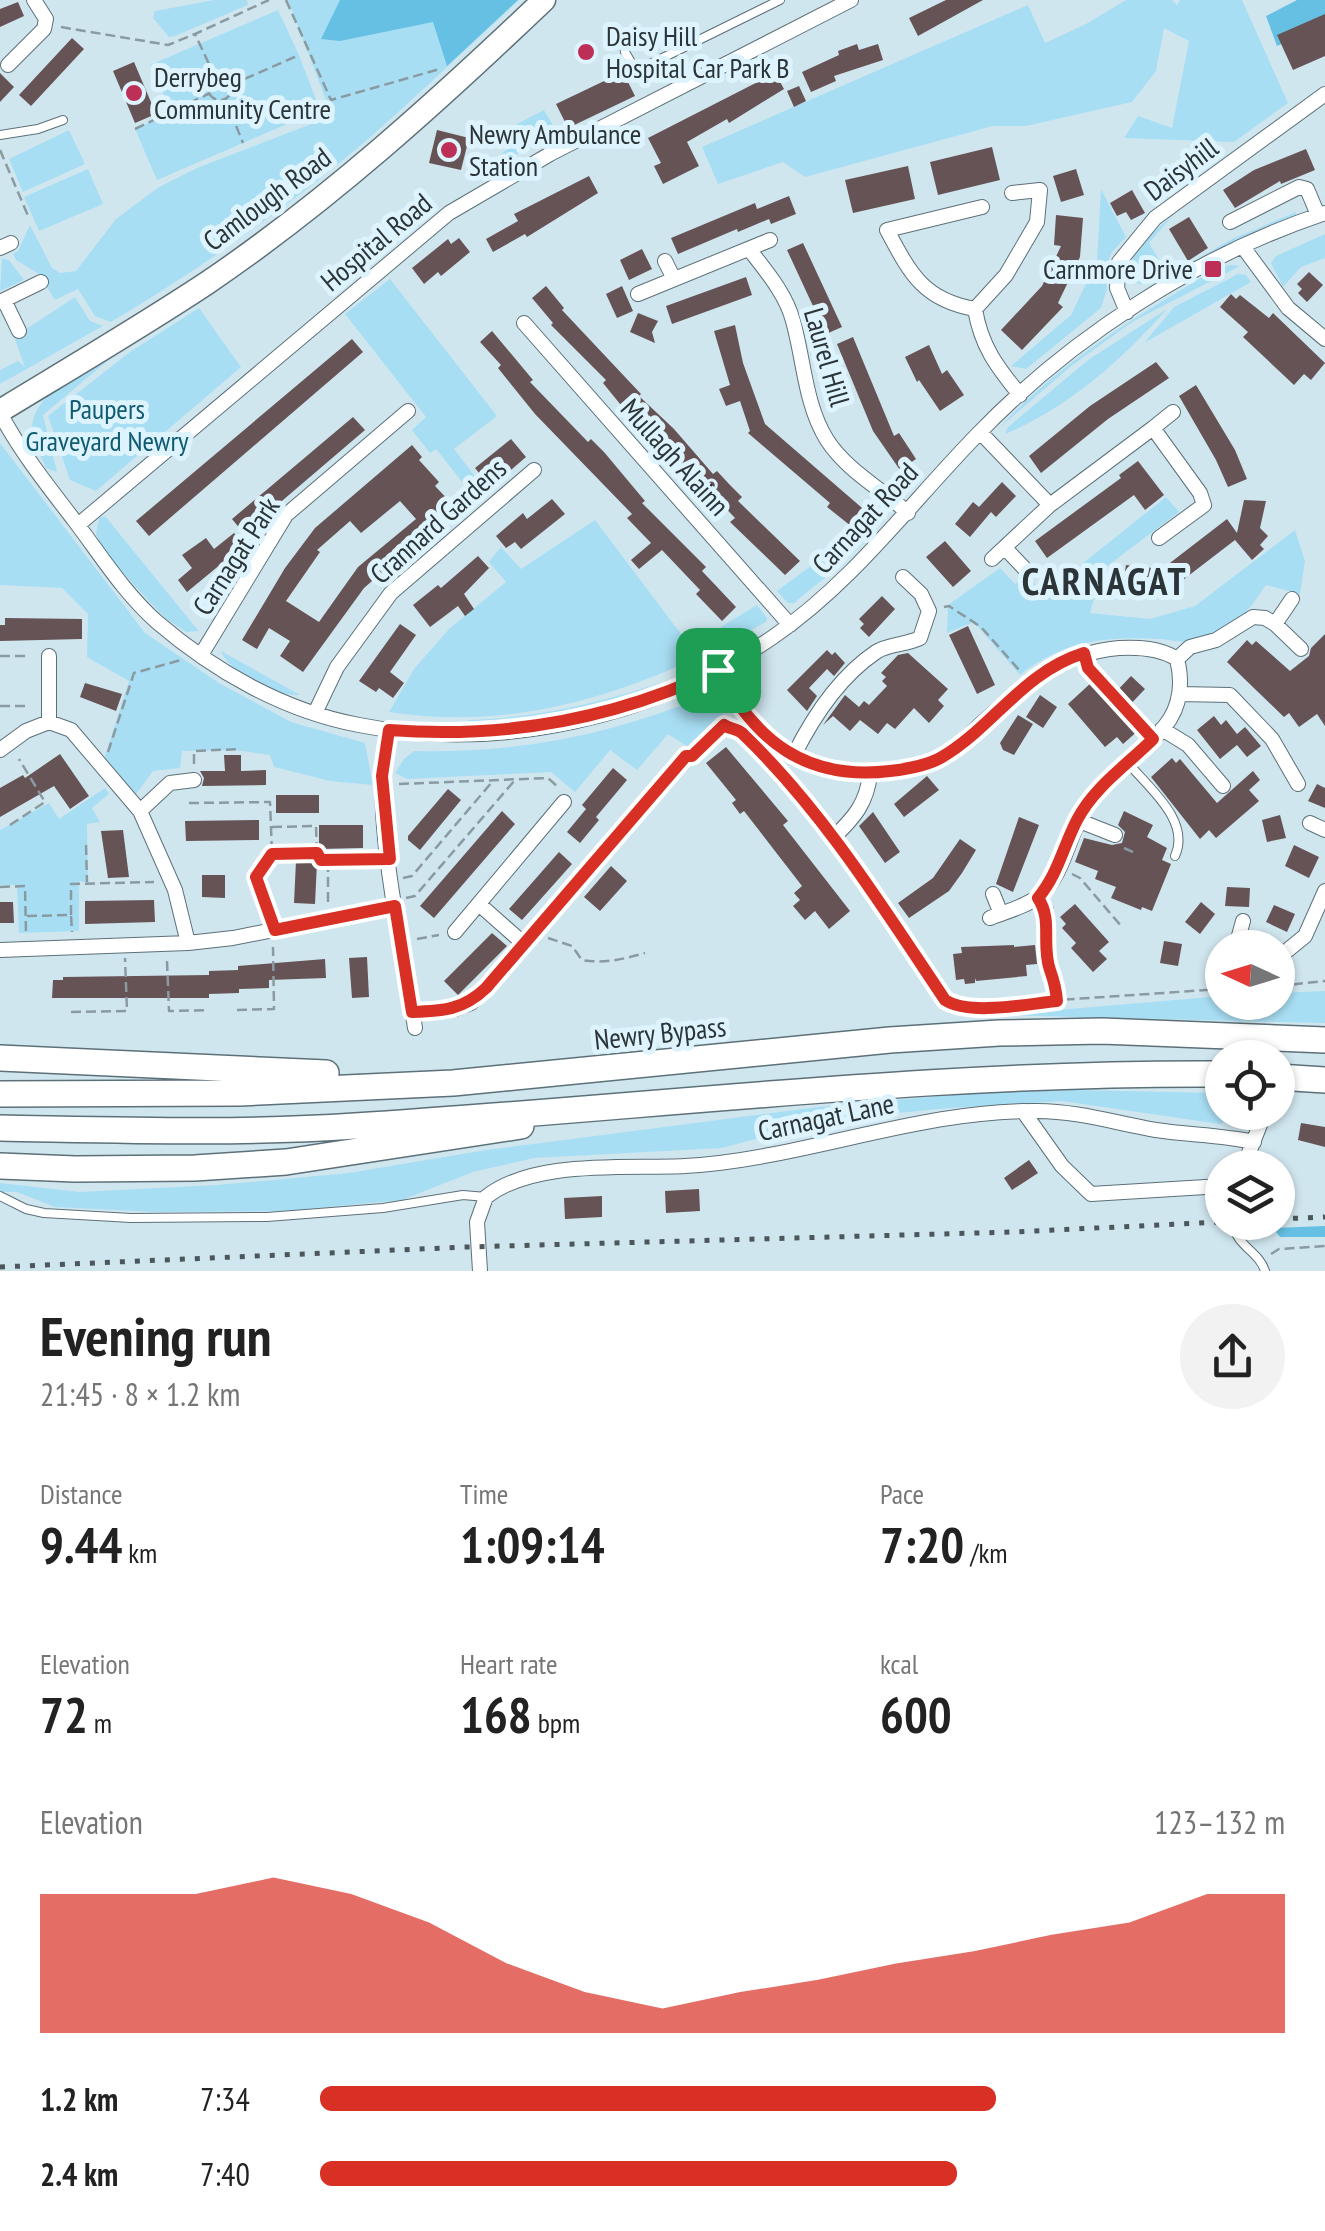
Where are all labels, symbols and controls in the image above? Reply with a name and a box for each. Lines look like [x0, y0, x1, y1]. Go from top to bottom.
place label: Daisy Hill Hospital Car Park B [606, 17, 790, 86]
marker: Daisy Hill Hospital Car Park B [575, 41, 597, 63]
place label: Derrybeg Community Centre [154, 58, 331, 127]
marker: Derrybeg Community Centre [123, 82, 145, 104]
place label: Newry Ambulance Station [469, 115, 641, 184]
street label: Daisyhill [1136, 128, 1226, 208]
street label: Camlough Road [195, 138, 338, 259]
marker: Newry Ambulance Station [438, 139, 460, 161]
street label: Hospital Road [312, 184, 439, 299]
place label: Carnmore Drive [1043, 250, 1193, 287]
marker: Carnmore Drive [1202, 258, 1224, 280]
street label: Laurel Hill [796, 303, 859, 411]
park label: Paupers Graveyard Newry [25, 390, 189, 459]
street label: Mullagh Alainn [613, 390, 738, 523]
street label: Crannard Gardens [362, 450, 514, 592]
street label: Carnagat Road [804, 454, 926, 581]
street label: Carnagat Park [184, 490, 287, 622]
district label: CARNAGAT [1022, 556, 1188, 605]
pin [676, 628, 761, 713]
icon: arrive [691, 643, 746, 698]
north arrow [1205, 930, 1295, 1020]
map controls [1205, 930, 1295, 1240]
street label: Newry Bypass [592, 1007, 728, 1058]
button: locate [1205, 1040, 1295, 1130]
street label: Carnagat Lane [755, 1084, 897, 1149]
button: layers [1205, 1150, 1295, 1240]
text: Evening run [40, 1300, 272, 1371]
button: share [1180, 1304, 1285, 1409]
text: 21:45 · 8 × 1.2 km [40, 1373, 240, 1415]
text: Distance [40, 1475, 123, 1512]
text: Time [460, 1475, 508, 1512]
text: Pace [880, 1475, 924, 1512]
text: 9.44 [40, 1512, 122, 1577]
text: 1:09:14 [460, 1512, 605, 1577]
text: 7:20 [880, 1512, 964, 1577]
text: km [122, 1534, 157, 1571]
text: /km [964, 1534, 1008, 1571]
text: Elevation [40, 1645, 130, 1682]
text: Heart rate [460, 1645, 558, 1682]
text: kcal [880, 1645, 918, 1682]
text: 72 [40, 1682, 88, 1747]
text: 168 [460, 1682, 532, 1747]
text: 600 [880, 1682, 952, 1747]
text: m [88, 1704, 112, 1741]
text: bpm [532, 1704, 580, 1741]
text: Elevation [40, 1801, 143, 1843]
text: 123–132 m [1154, 1801, 1285, 1843]
text: 1.2 km [40, 2078, 118, 2120]
text: 7:34 [200, 2078, 250, 2120]
text: 2.4 km [40, 2153, 118, 2195]
text: 7:40 [200, 2153, 250, 2195]

